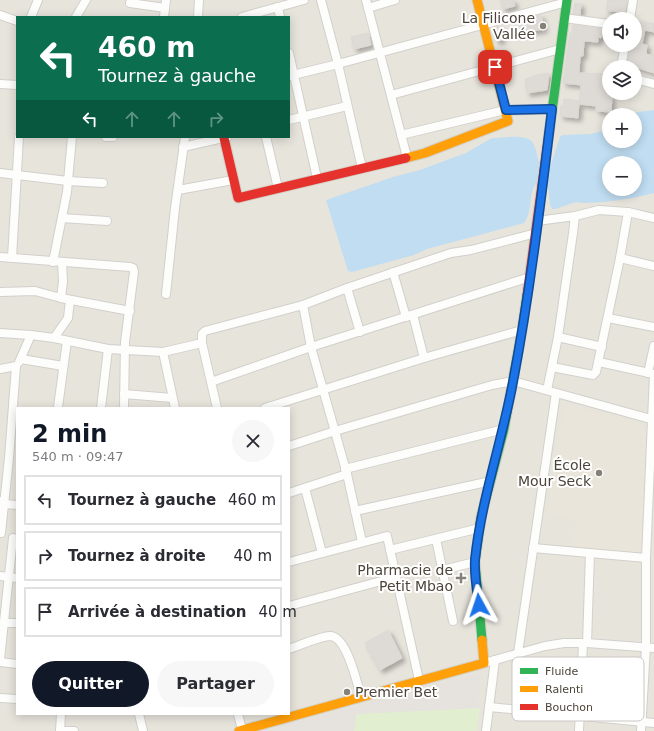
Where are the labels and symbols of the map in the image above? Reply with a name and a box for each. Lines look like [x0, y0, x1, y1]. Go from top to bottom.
place label: La Filicone Vallée [462, 10, 535, 42]
marker: La Filicone Vallée [538, 21, 548, 31]
pin [478, 50, 512, 84]
place label: École Mour Seck [518, 457, 592, 489]
marker: École Mour Seck [594, 468, 604, 478]
place label: Pharmacie de Petit Mbao [357, 562, 453, 594]
marker: Pharmacie de Petit Mbao [456, 573, 466, 583]
position arrow [458, 584, 500, 626]
legend [512, 657, 644, 721]
text: Fluide [545, 665, 578, 678]
text: Ralenti [545, 683, 583, 696]
place label: Premier Bet [355, 684, 438, 700]
marker: Premier Bet [342, 687, 352, 697]
text: Bouchon [545, 701, 593, 714]

